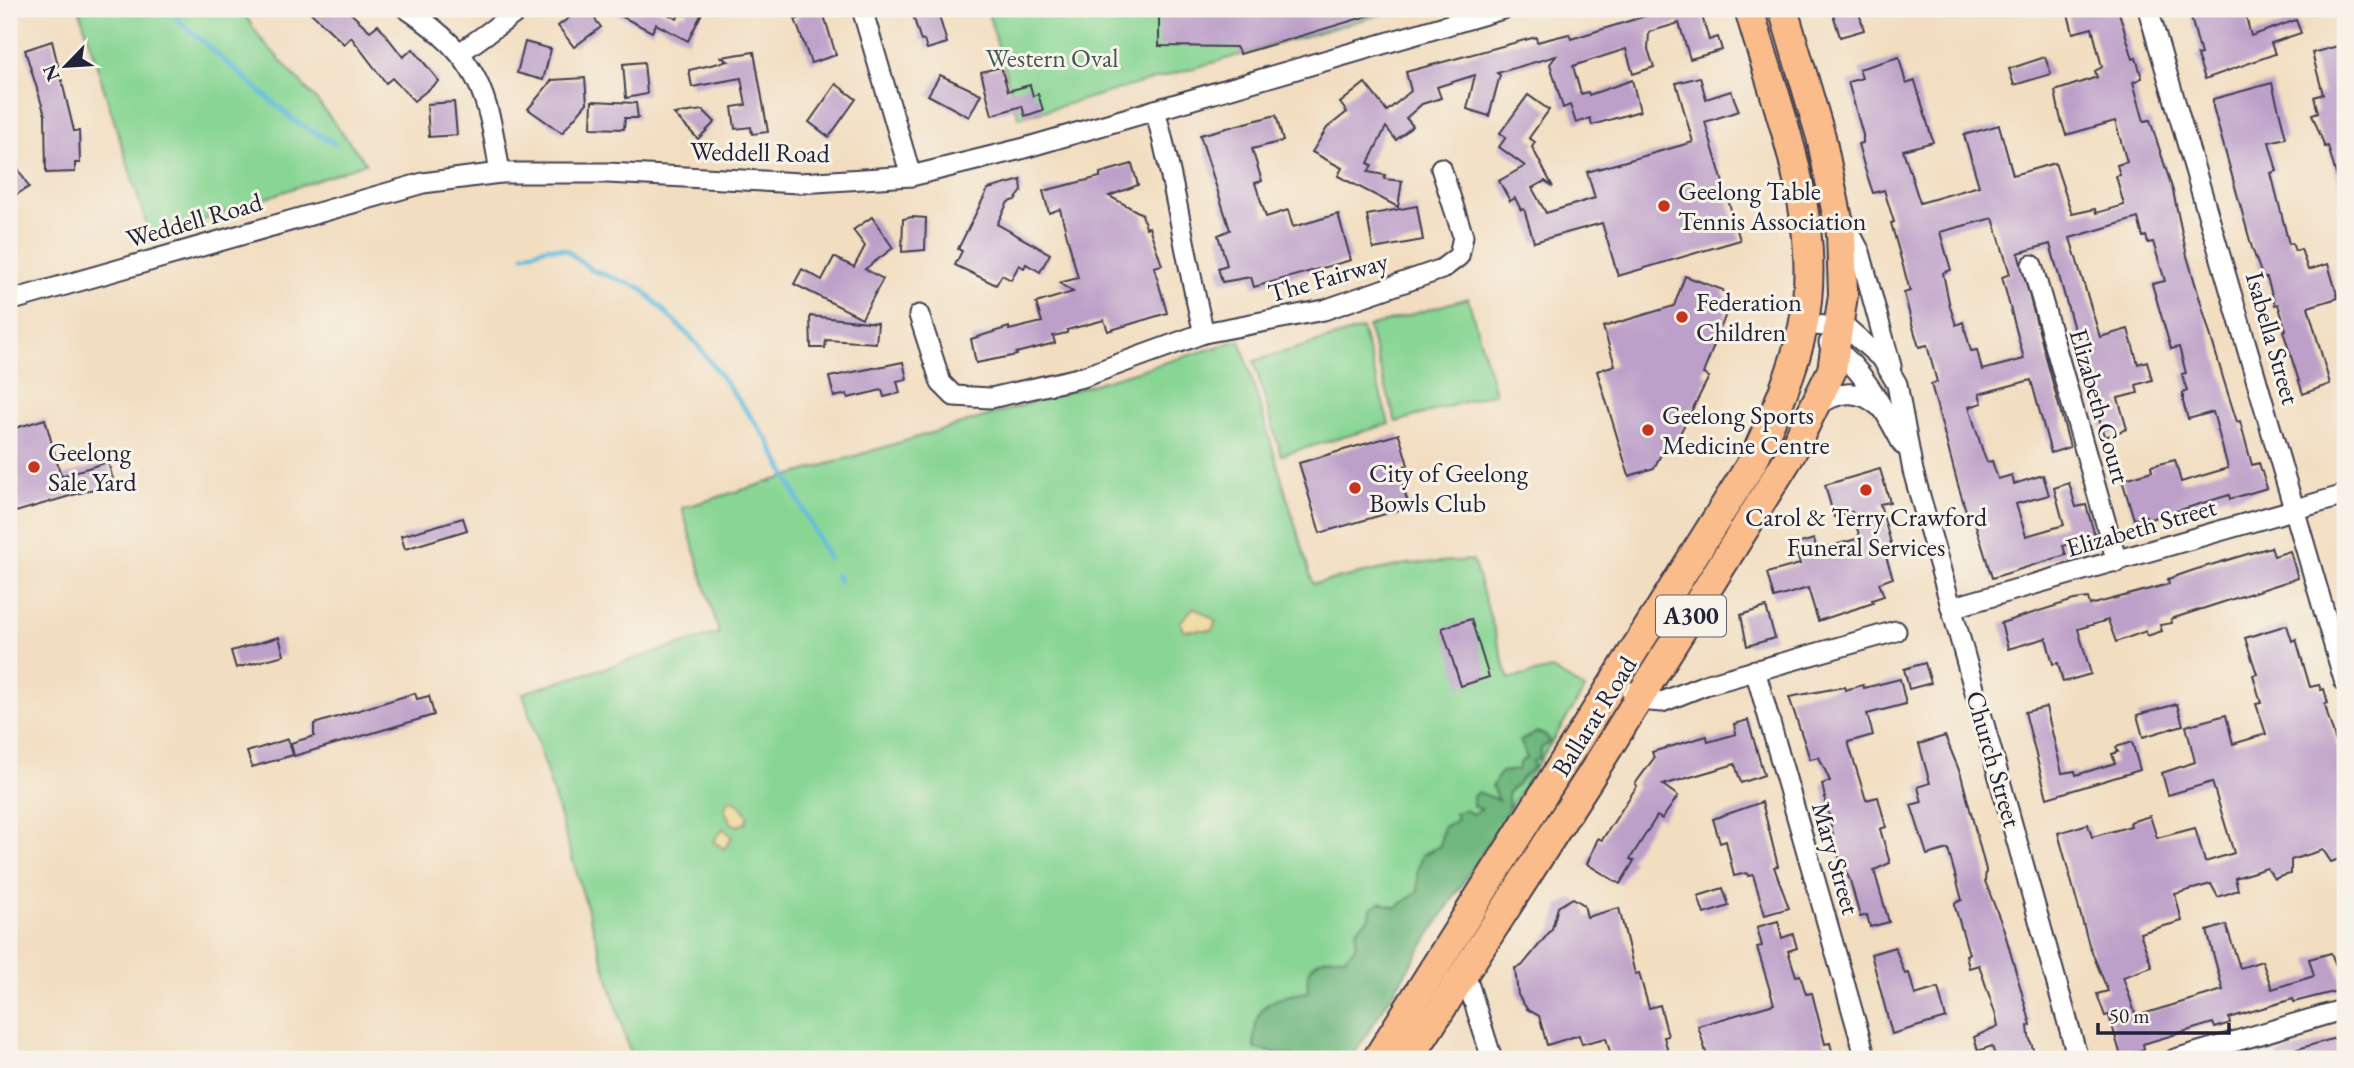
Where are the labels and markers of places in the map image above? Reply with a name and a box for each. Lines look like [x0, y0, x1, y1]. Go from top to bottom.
place label: Geelong Table Tennis Association [1678, 174, 1867, 238]
marker: Geelong Table Tennis Association [1656, 198, 1672, 214]
place label: Federation Children [1696, 285, 1802, 349]
marker: Federation Children [1674, 309, 1690, 325]
place label: Geelong Sports Medicine Centre [1662, 398, 1830, 462]
marker: Geelong Sports Medicine Centre [1640, 422, 1656, 438]
place label: Geelong Sale Yard [48, 435, 138, 499]
place label: City of Geelong Bowls Club [1369, 456, 1529, 520]
marker: Geelong Sale Yard [26, 459, 42, 475]
marker: City of Geelong Bowls Club [1347, 480, 1363, 496]
marker: Carol & Terry Crawford Funeral Services [1858, 482, 1874, 498]
place label: Carol & Terry Crawford Funeral Services [1745, 500, 1988, 564]

